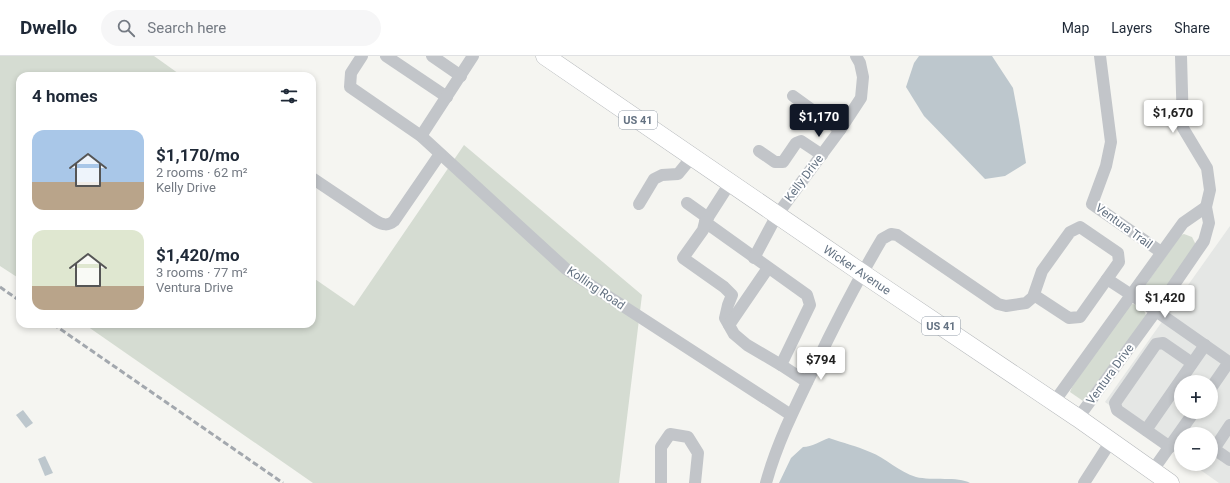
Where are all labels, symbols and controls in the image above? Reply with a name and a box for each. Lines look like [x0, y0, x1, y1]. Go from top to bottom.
search box [101, 10, 381, 46]
text: Dwello [20, 16, 77, 39]
icon: search [115, 17, 137, 39]
text: Search here [147, 19, 226, 37]
text: Map [1062, 20, 1089, 36]
text: Layers [1111, 20, 1152, 36]
text: Share [1174, 20, 1210, 36]
icon: filters [278, 85, 300, 107]
text: 4 homes [32, 86, 98, 106]
pin: $1,670 [1140, 100, 1206, 134]
pin: $1,170 [786, 104, 852, 138]
text: $1,670 [1153, 105, 1193, 120]
text: $1,170 [799, 109, 839, 124]
road number: US 41 [619, 111, 657, 129]
text: $1,170/mo [156, 145, 240, 165]
icon: home [64, 146, 112, 194]
street label: Kelly Drive [782, 152, 826, 204]
text: 2 rooms · 62 m² [156, 165, 248, 180]
text: Kelly Drive [156, 180, 216, 195]
street label: Ventura Trail [1093, 201, 1155, 251]
street label: Wicker Avenue [821, 242, 893, 298]
text: $1,420/mo [156, 245, 240, 265]
icon: home [64, 246, 112, 294]
street label: Kolling Road [564, 264, 628, 312]
text: 3 rooms · 77 m² [156, 265, 248, 280]
text: Ventura Drive [156, 280, 233, 295]
pin: $1,420 [1132, 285, 1198, 319]
text: $1,420 [1145, 290, 1185, 305]
road number: US 41 [922, 317, 960, 335]
street label: Ventura Drive [1083, 341, 1137, 407]
pin: $794 [797, 347, 845, 381]
text: $794 [806, 352, 836, 367]
map controls [1174, 375, 1218, 471]
button: + [1174, 375, 1218, 419]
button: − [1174, 427, 1218, 471]

